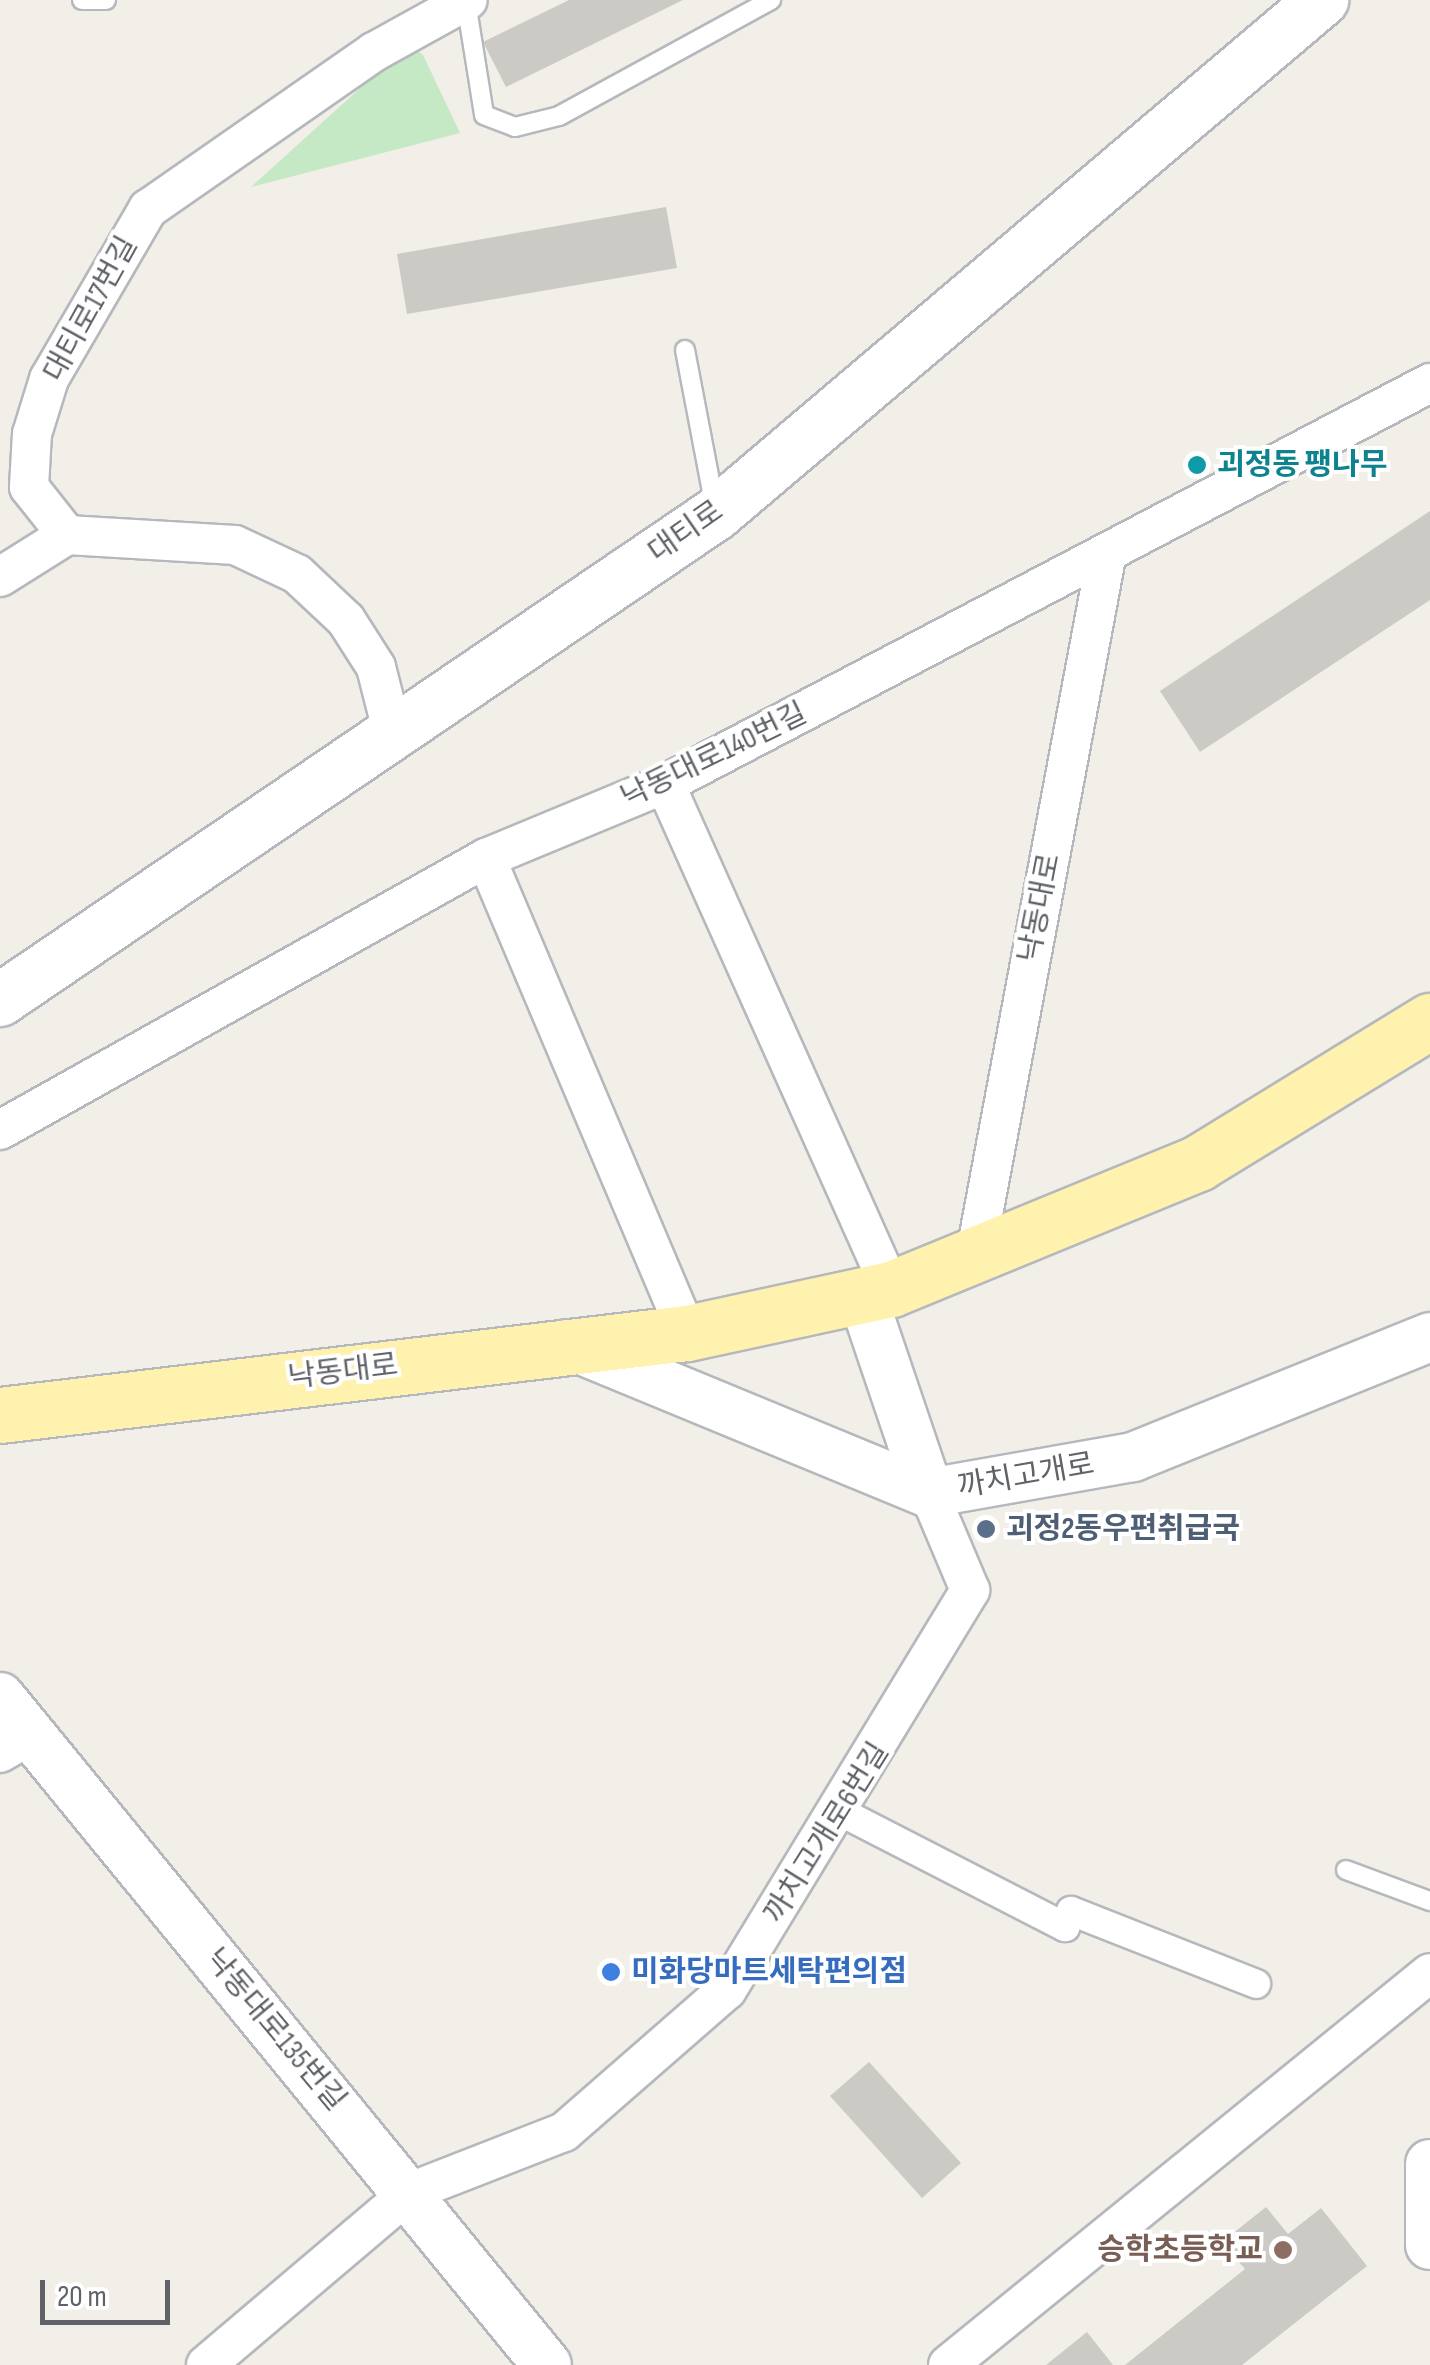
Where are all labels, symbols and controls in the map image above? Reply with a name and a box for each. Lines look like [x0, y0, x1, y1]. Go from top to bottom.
street label: 대티로17번길 [36, 230, 146, 388]
place label: 괴정동 팽나무 [1217, 447, 1387, 483]
marker: 괴정동 팽나무 [1186, 454, 1208, 476]
street label: 대티로 [642, 494, 730, 570]
street label: 낙동대로140번길 [615, 696, 813, 816]
street label: 낙동대로 [1012, 850, 1068, 966]
street label: 낙동대로 [286, 1347, 400, 1397]
street label: 까치고개로 [955, 1446, 1097, 1506]
place label: 괴정2동우편취급국 [1006, 1511, 1240, 1547]
marker: 괴정2동우편취급국 [975, 1518, 997, 1540]
street label: 까치고개로6번길 [757, 1736, 897, 1930]
street label: 낙동대로135번길 [197, 1942, 353, 2118]
place label: 미화당마트세탁편의점 [631, 1954, 907, 1990]
marker: 미화당마트세탁편의점 [600, 1961, 622, 1983]
place label: 승학초등학교 [1097, 2232, 1263, 2268]
marker: 승학초등학교 [1272, 2239, 1294, 2261]
scale bar [45, 2260, 175, 2322]
text: 20 m [57, 2279, 107, 2315]

